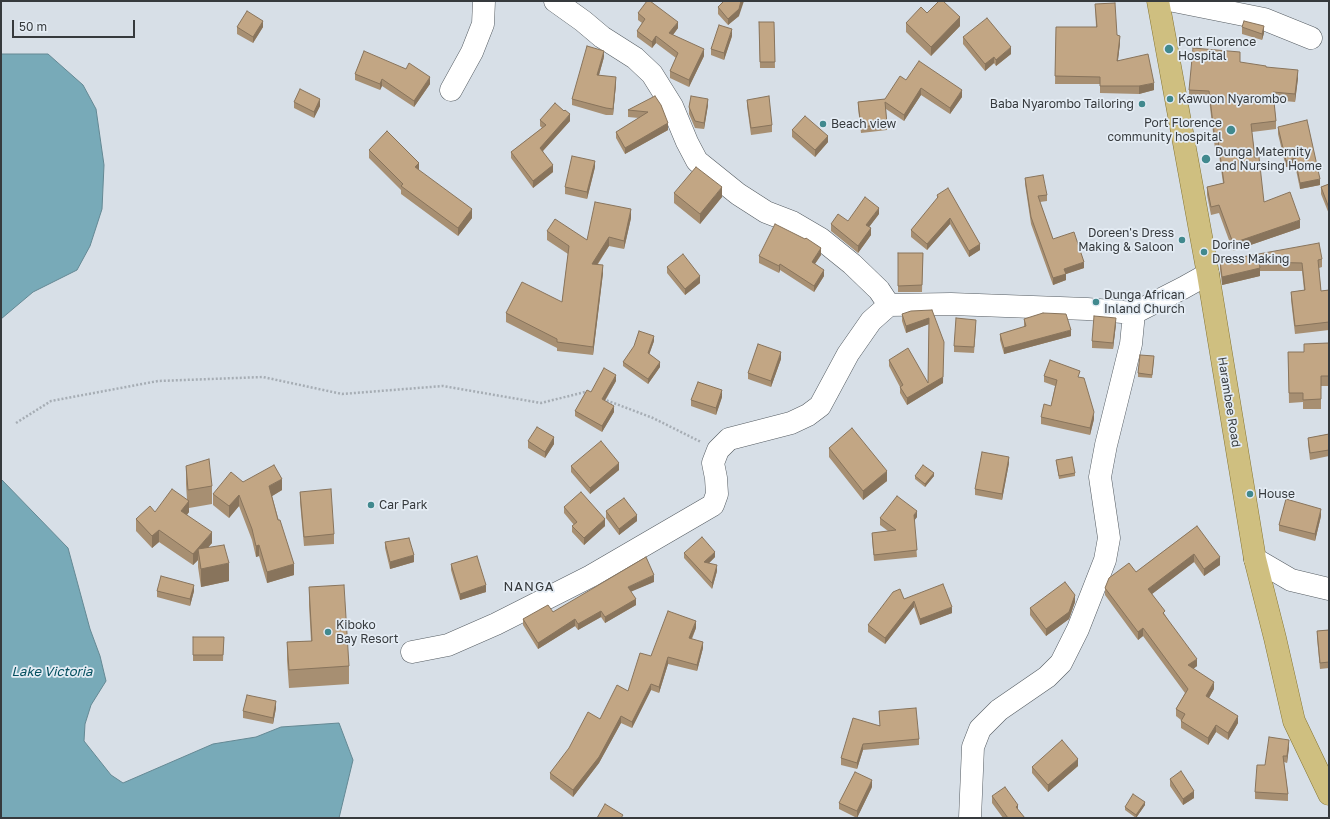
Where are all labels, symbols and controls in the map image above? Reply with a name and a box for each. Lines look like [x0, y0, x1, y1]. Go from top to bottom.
scale bar [14, 12, 137, 38]
text: 50 m [19, 19, 47, 34]
place label: Port Florence Hospital [1178, 35, 1256, 63]
marker: Port Florence Hospital [1163, 43, 1175, 55]
place label: Kawuon Nyarombo [1178, 92, 1287, 106]
marker: Kawuon Nyarombo [1165, 94, 1175, 104]
place label: Baba Nyarombo Tailoring [990, 97, 1134, 111]
marker: Baba Nyarombo Tailoring [1137, 99, 1147, 109]
place label: Port Florence community hospital [1107, 116, 1222, 144]
place label: Beach view [831, 117, 896, 131]
marker: Beach view [818, 119, 828, 129]
marker: Port Florence community hospital [1225, 124, 1237, 136]
place label: Dunga Maternity and Nursing Home [1215, 145, 1322, 173]
marker: Dunga Maternity and Nursing Home [1200, 153, 1212, 165]
place label: Doreen's Dress Making & Saloon [1078, 226, 1174, 254]
marker: Doreen's Dress Making & Saloon [1177, 235, 1187, 245]
place label: Dorine Dress Making [1212, 238, 1289, 266]
marker: Dorine Dress Making [1199, 247, 1209, 257]
place label: Dunga African Inland Church [1104, 288, 1185, 316]
marker: Dunga African Inland Church [1091, 297, 1101, 307]
street label: Harambee Road [1215, 356, 1243, 448]
place label: House [1258, 487, 1295, 501]
marker: House [1245, 489, 1255, 499]
place label: Car Park [379, 498, 428, 512]
marker: Car Park [366, 500, 376, 510]
district label: NANGA [503, 579, 555, 595]
place label: Kiboko Bay Resort [336, 618, 399, 646]
marker: Kiboko Bay Resort [323, 627, 333, 637]
water label: Lake Victoria [12, 664, 92, 680]

